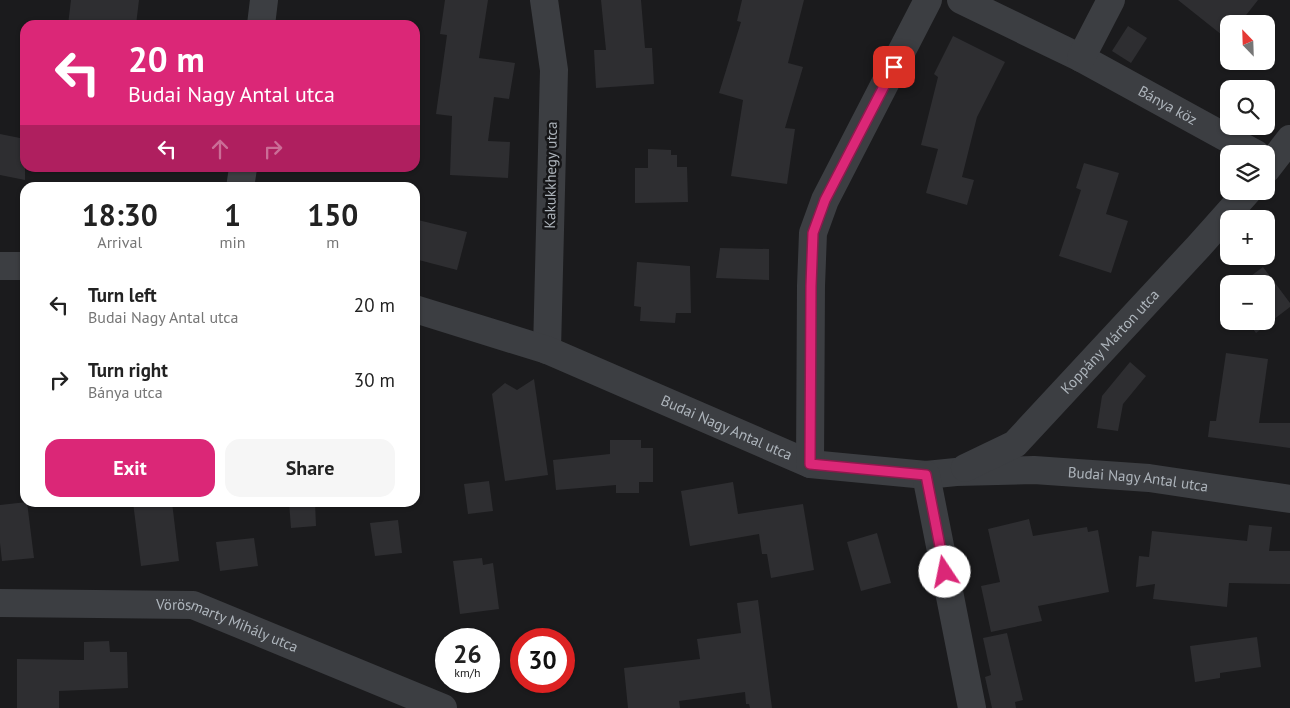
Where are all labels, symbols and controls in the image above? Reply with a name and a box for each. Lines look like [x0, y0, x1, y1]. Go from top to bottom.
north arrow [1220, 15, 1275, 70]
map controls [1220, 15, 1275, 330]
text: 20 m [128, 36, 205, 82]
icon: left [45, 40, 110, 105]
pin [873, 46, 915, 88]
icon: arrive [880, 53, 908, 81]
text: Budai Nagy Antal utca [128, 80, 335, 108]
button: search [1220, 80, 1275, 135]
street label: Bánya köz [1135, 81, 1201, 129]
street label: Kakukkhegy utca [540, 121, 561, 229]
icon: left [153, 135, 181, 163]
icon: ahead [206, 135, 234, 163]
icon: right [259, 135, 287, 163]
button: layers [1220, 145, 1275, 200]
text: 18:30 [82, 195, 158, 234]
text: 1 [224, 195, 241, 234]
text: 150 [307, 195, 358, 234]
button: + [1220, 210, 1275, 265]
text: Arrival [97, 232, 142, 252]
text: min [220, 232, 246, 252]
text: m [326, 232, 339, 252]
button: − [1220, 275, 1275, 330]
text: Turn left [88, 283, 157, 307]
street label: Koppány Márton utca [1056, 285, 1163, 398]
icon: left [45, 291, 73, 319]
text: 20 m [354, 293, 395, 317]
text: Budai Nagy Antal utca [88, 307, 238, 327]
text: Turn right [88, 358, 168, 382]
icon: right [45, 366, 73, 394]
text: 30 m [354, 368, 395, 392]
text: Bánya utca [88, 382, 163, 402]
street label: Budai Nagy Antal utca [658, 391, 795, 464]
button: Exit [45, 439, 215, 497]
button: Share [225, 439, 395, 497]
street label: Budai Nagy Antal utca [1067, 462, 1210, 496]
position arrow [918, 545, 970, 597]
street label: Vörösmarty Mihály utca [155, 595, 301, 656]
speed limit sign: 30 [510, 628, 575, 693]
text: 26 [453, 638, 482, 670]
text: km/h [454, 665, 481, 680]

